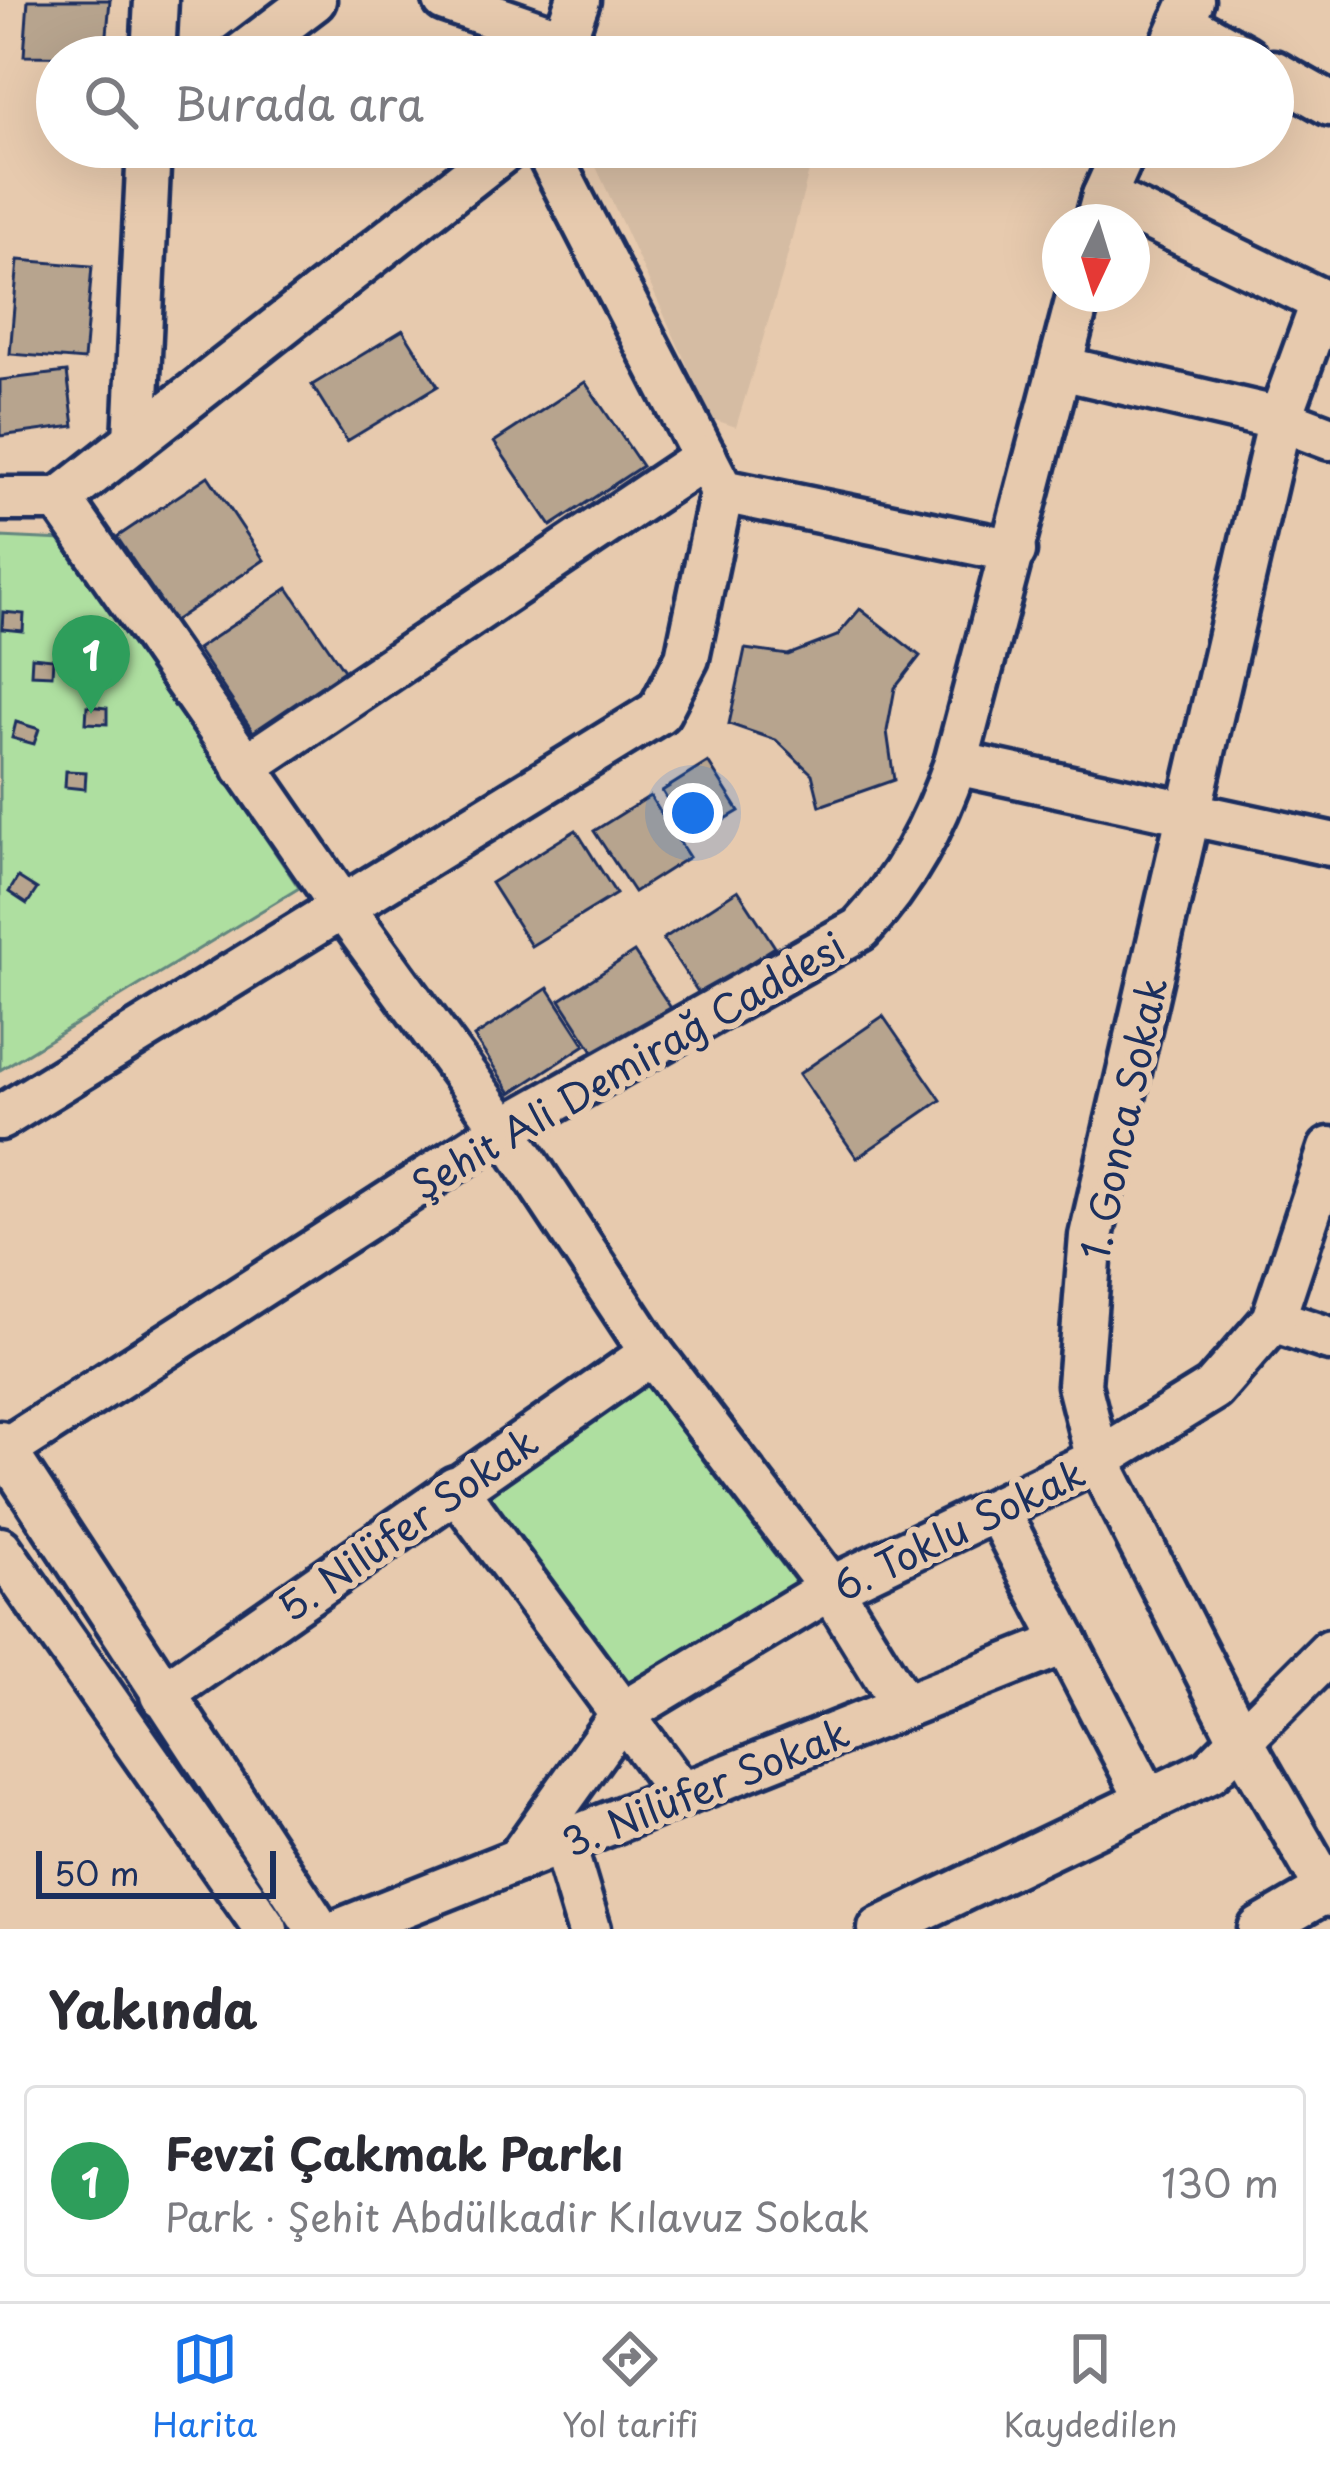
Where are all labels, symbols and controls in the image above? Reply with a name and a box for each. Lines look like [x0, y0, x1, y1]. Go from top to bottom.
search box [36, 36, 1294, 168]
text: Burada ara [174, 68, 424, 136]
icon: search [78, 69, 144, 135]
north arrow [1042, 204, 1150, 312]
pin: 1 [52, 615, 130, 714]
your location [663, 783, 723, 843]
street label: Şehit Ali Demirağ Caddesi [399, 916, 855, 1212]
street label: 1. Gonca Sokak [1063, 972, 1181, 1264]
street label: 5. Nilüfer Sokak [265, 1411, 549, 1635]
street label: 6. Toklu Sokak [823, 1442, 1093, 1614]
street label: 3. Nilüfer Sokak [553, 1702, 857, 1870]
scale bar [36, 1845, 276, 1898]
text: 50 m [54, 1847, 140, 1897]
text: Yakında [48, 1969, 258, 2046]
text: Fevzi Çakmak Parkı [165, 2118, 623, 2186]
text: 1 [81, 2152, 99, 2211]
text: 130 m [1161, 2152, 1279, 2211]
text: Park · Şehit Abdülkadir Kılavuz Sokak [165, 2186, 869, 2245]
tab: Harita [152, 2326, 257, 2448]
tab: Yol tarifi [562, 2326, 699, 2448]
tab: Kaydedilen [1003, 2326, 1178, 2448]

